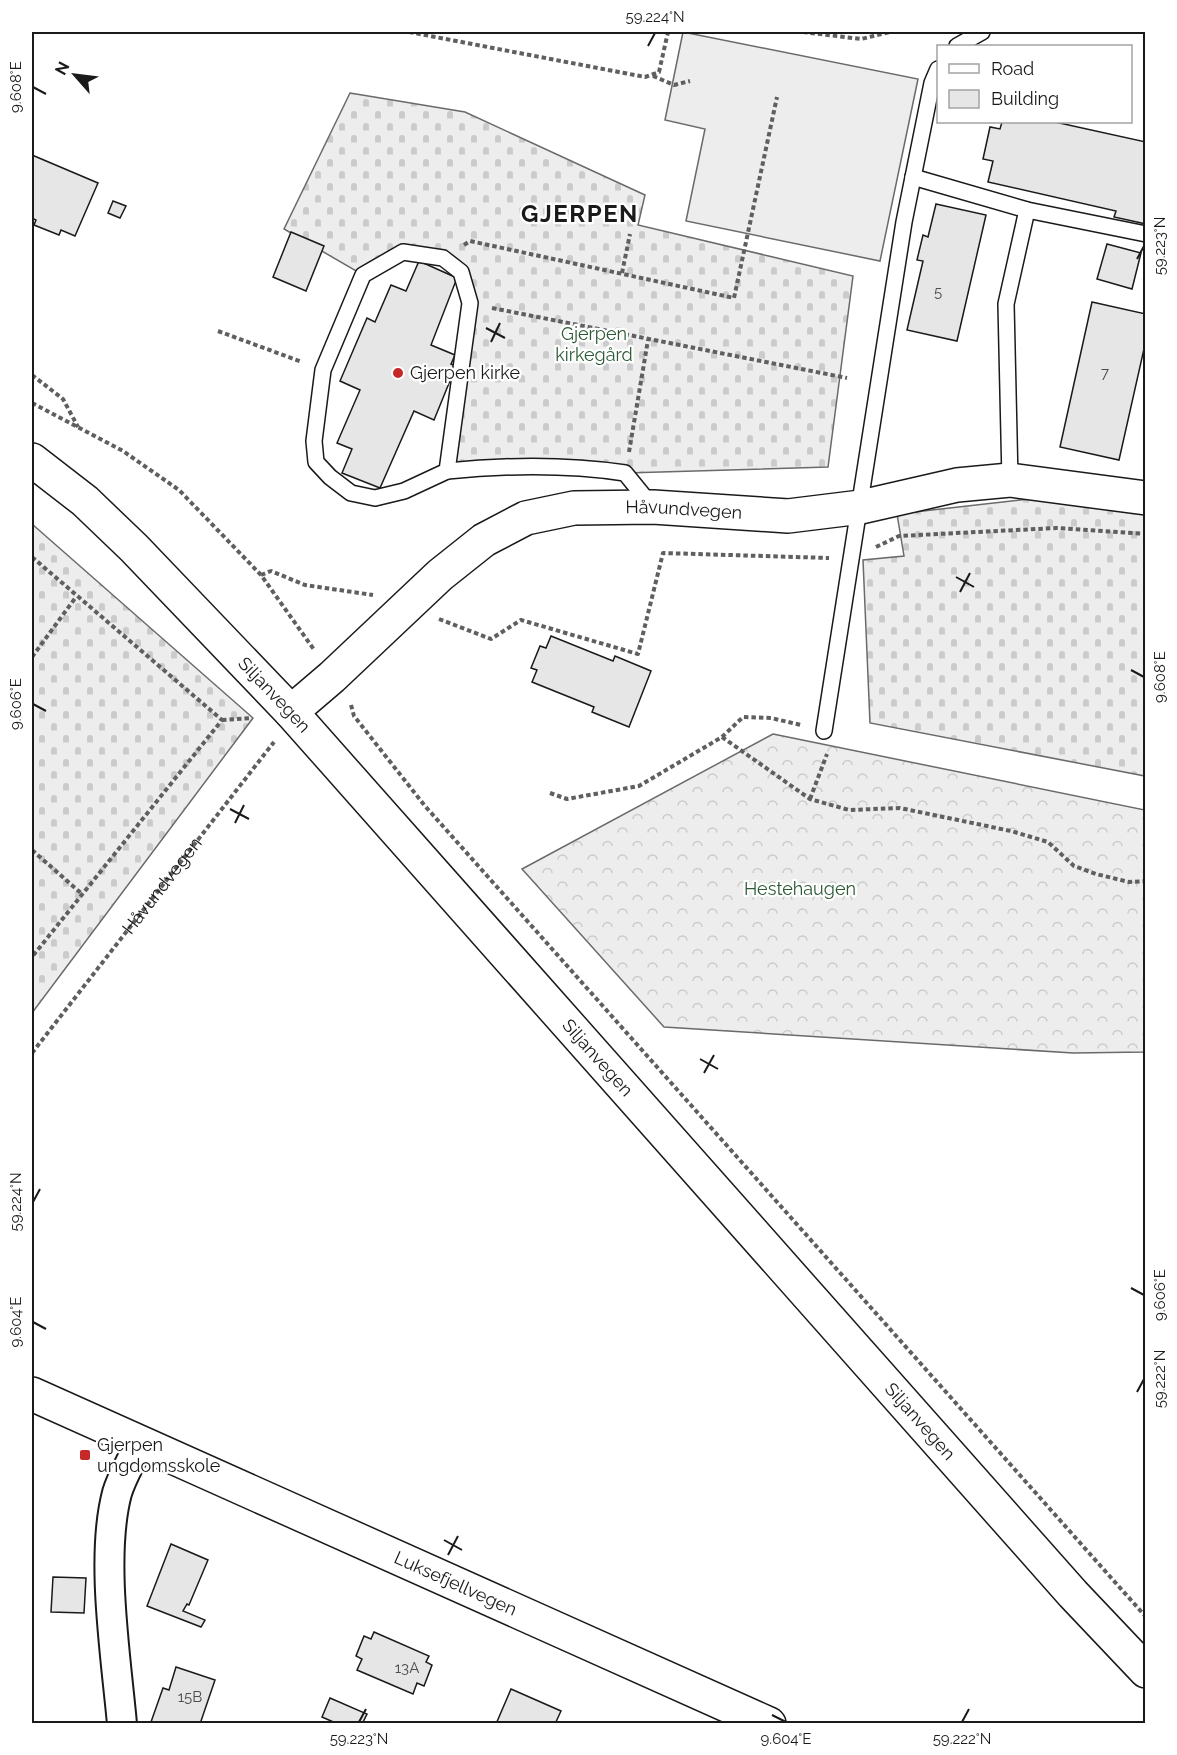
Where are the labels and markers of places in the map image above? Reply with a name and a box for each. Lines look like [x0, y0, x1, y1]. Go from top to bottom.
place label: Gjerpen kirke [410, 362, 520, 383]
marker: Gjerpen kirke [391, 366, 405, 380]
place label: Gjerpen ungdomsskole [97, 1434, 221, 1476]
marker: Gjerpen ungdomsskole [78, 1448, 92, 1462]

